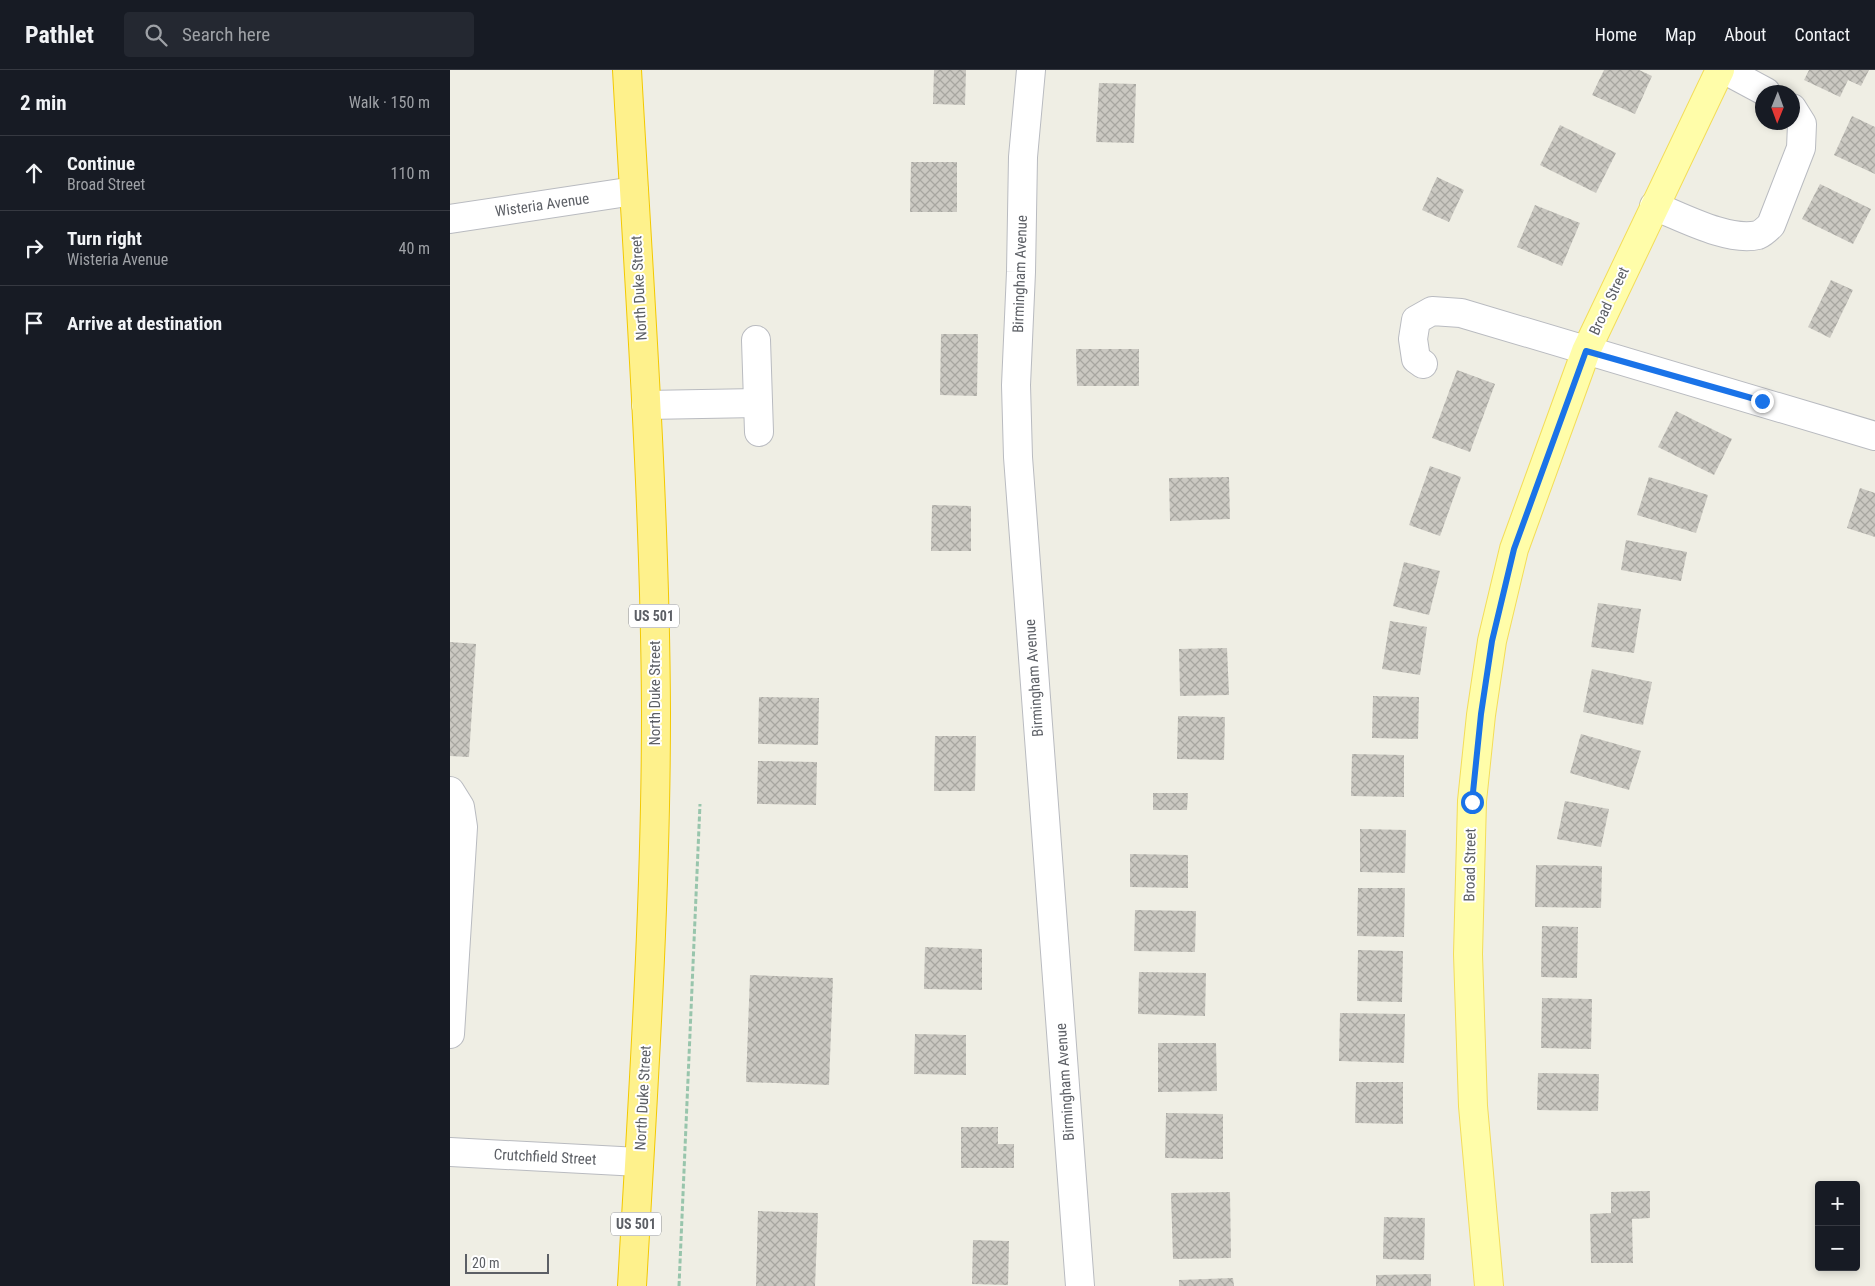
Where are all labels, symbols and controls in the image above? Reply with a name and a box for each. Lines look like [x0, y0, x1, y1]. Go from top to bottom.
search box [124, 12, 474, 57]
text: Pathlet [25, 21, 94, 49]
icon: search [142, 21, 170, 49]
text: Search here [182, 23, 270, 46]
text: Home [1595, 24, 1637, 45]
text: Map [1665, 24, 1696, 45]
text: About [1724, 24, 1766, 45]
text: Contact [1794, 24, 1850, 45]
north arrow [1755, 85, 1800, 130]
text: 2 min [20, 91, 67, 115]
text: Walk · 150 m [349, 93, 430, 112]
text: Continue [67, 152, 135, 175]
icon: ahead [20, 159, 48, 187]
text: 110 m [391, 164, 430, 183]
text: Broad Street [67, 175, 145, 194]
street label: Wisteria Avenue [494, 189, 590, 221]
street label: Birmingham Avenue [1009, 215, 1031, 333]
text: Turn right [67, 227, 142, 250]
icon: right [20, 234, 48, 262]
street label: North Duke Street [627, 235, 651, 341]
text: 40 m [398, 239, 430, 258]
text: Wisteria Avenue [67, 250, 168, 269]
street label: Broad Street [1585, 264, 1633, 338]
icon: arrive [20, 309, 48, 337]
text: Arrive at destination [67, 312, 222, 335]
route end [1751, 390, 1774, 413]
road number: US 501 [629, 604, 679, 628]
street label: Birmingham Avenue [1021, 619, 1047, 737]
street label: North Duke Street [646, 641, 664, 745]
route start [1461, 791, 1484, 814]
street label: Broad Street [1460, 828, 1480, 902]
street label: Birmingham Avenue [1052, 1023, 1078, 1141]
street label: North Duke Street [631, 1045, 655, 1151]
street label: Crutchfield Street [493, 1145, 597, 1169]
map controls [1815, 1181, 1860, 1271]
button: + [1815, 1181, 1860, 1226]
road number: US 501 [611, 1212, 661, 1236]
button: − [1815, 1226, 1860, 1271]
scale bar [465, 1251, 549, 1274]
text: 20 m [472, 1255, 500, 1271]

